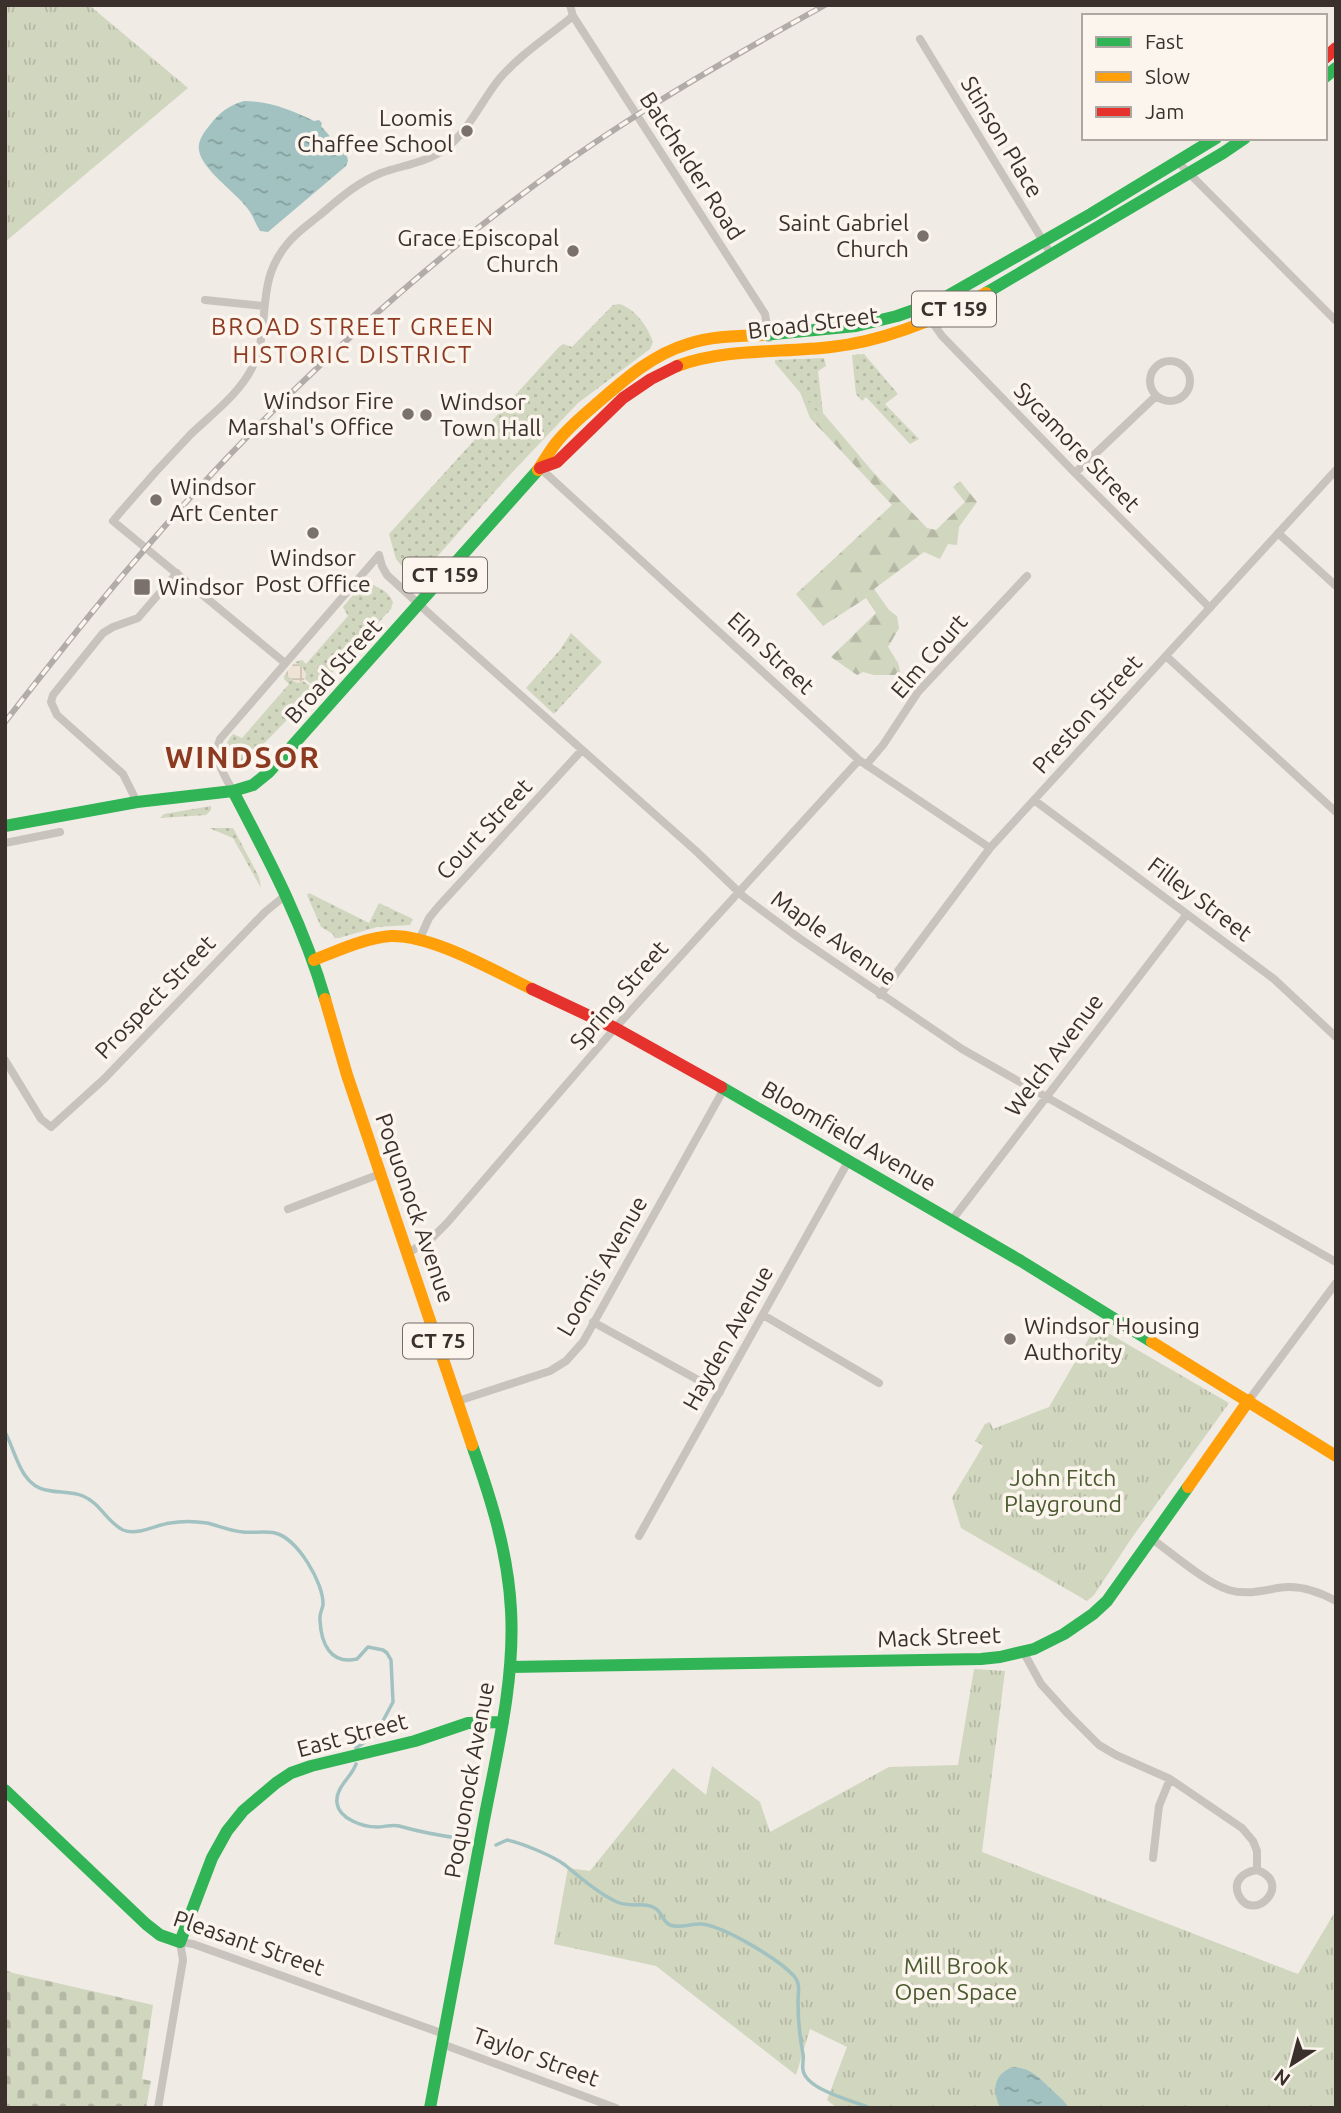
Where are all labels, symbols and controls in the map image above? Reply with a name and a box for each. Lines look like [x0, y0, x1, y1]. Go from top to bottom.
legend [1082, 14, 1327, 140]
text: Fast [1145, 29, 1183, 53]
text: Slow [1145, 64, 1190, 88]
street label: Stinson Place [957, 72, 1048, 202]
street label: Batchelder Road [635, 87, 750, 244]
text: Jam [1145, 99, 1184, 123]
place label: Loomis Chaffee School [297, 105, 453, 156]
marker: Loomis Chaffee School [459, 123, 475, 139]
place label: Saint Gabriel Church [779, 210, 909, 261]
place label: Grace Episcopal Church [397, 225, 559, 276]
marker: Saint Gabriel Church [915, 228, 931, 244]
marker: Grace Episcopal Church [565, 243, 581, 259]
road number: CT 159 [912, 292, 996, 326]
street label: Broad Street [746, 302, 880, 343]
district label: BROAD STREET GREEN HISTORIC DISTRICT [211, 313, 495, 368]
street label: Sycamore Street [1010, 377, 1145, 516]
place label: Windsor Fire Marshal's Office [227, 388, 394, 439]
place label: Windsor Town Hall [440, 389, 541, 440]
marker: Windsor Fire Marshal's Office [400, 406, 416, 422]
marker: Windsor Town Hall [418, 407, 434, 423]
place label: Windsor Art Center [170, 474, 279, 525]
marker: Windsor Art Center [148, 492, 164, 508]
marker: Windsor Post Office [305, 525, 321, 541]
place label: Windsor Post Office [255, 545, 371, 596]
road number: CT 159 [403, 558, 487, 592]
place label: Windsor [158, 574, 244, 599]
marker: Windsor [132, 577, 152, 597]
street label: Elm Street [723, 607, 819, 699]
street label: Elm Court [886, 609, 972, 703]
street label: Broad Street [279, 613, 386, 728]
street label: Preston Street [1027, 649, 1146, 778]
district label: WINDSOR [165, 740, 321, 774]
street label: Court Street [431, 773, 536, 884]
street label: Filley Street [1144, 852, 1257, 946]
street label: Maple Avenue [767, 885, 902, 990]
street label: Prospect Street [90, 930, 220, 1063]
street label: Spring Street [565, 935, 673, 1054]
street label: Welch Avenue [1000, 989, 1108, 1121]
street label: Bloomfield Avenue [758, 1076, 941, 1196]
street label: Poquonock Avenue [371, 1110, 460, 1306]
street label: Loomis Avenue [552, 1192, 652, 1340]
street label: Hayden Avenue [678, 1261, 778, 1414]
place label: Windsor Housing Authority [1024, 1313, 1200, 1364]
road number: CT 75 [403, 1324, 473, 1358]
marker: Windsor Housing Authority [1002, 1331, 1018, 1347]
park label: John Fitch Playground [1004, 1465, 1122, 1516]
street label: Mack Street [877, 1622, 1001, 1651]
street label: Poquonock Avenue [439, 1680, 498, 1880]
street label: East Street [294, 1708, 410, 1761]
street label: Pleasant Street [171, 1905, 328, 1980]
park label: Mill Brook Open Space [894, 1953, 1018, 2004]
street label: Taylor Street [470, 2022, 603, 2091]
north arrow [1257, 2029, 1327, 2099]
text: N [1270, 2065, 1294, 2091]

